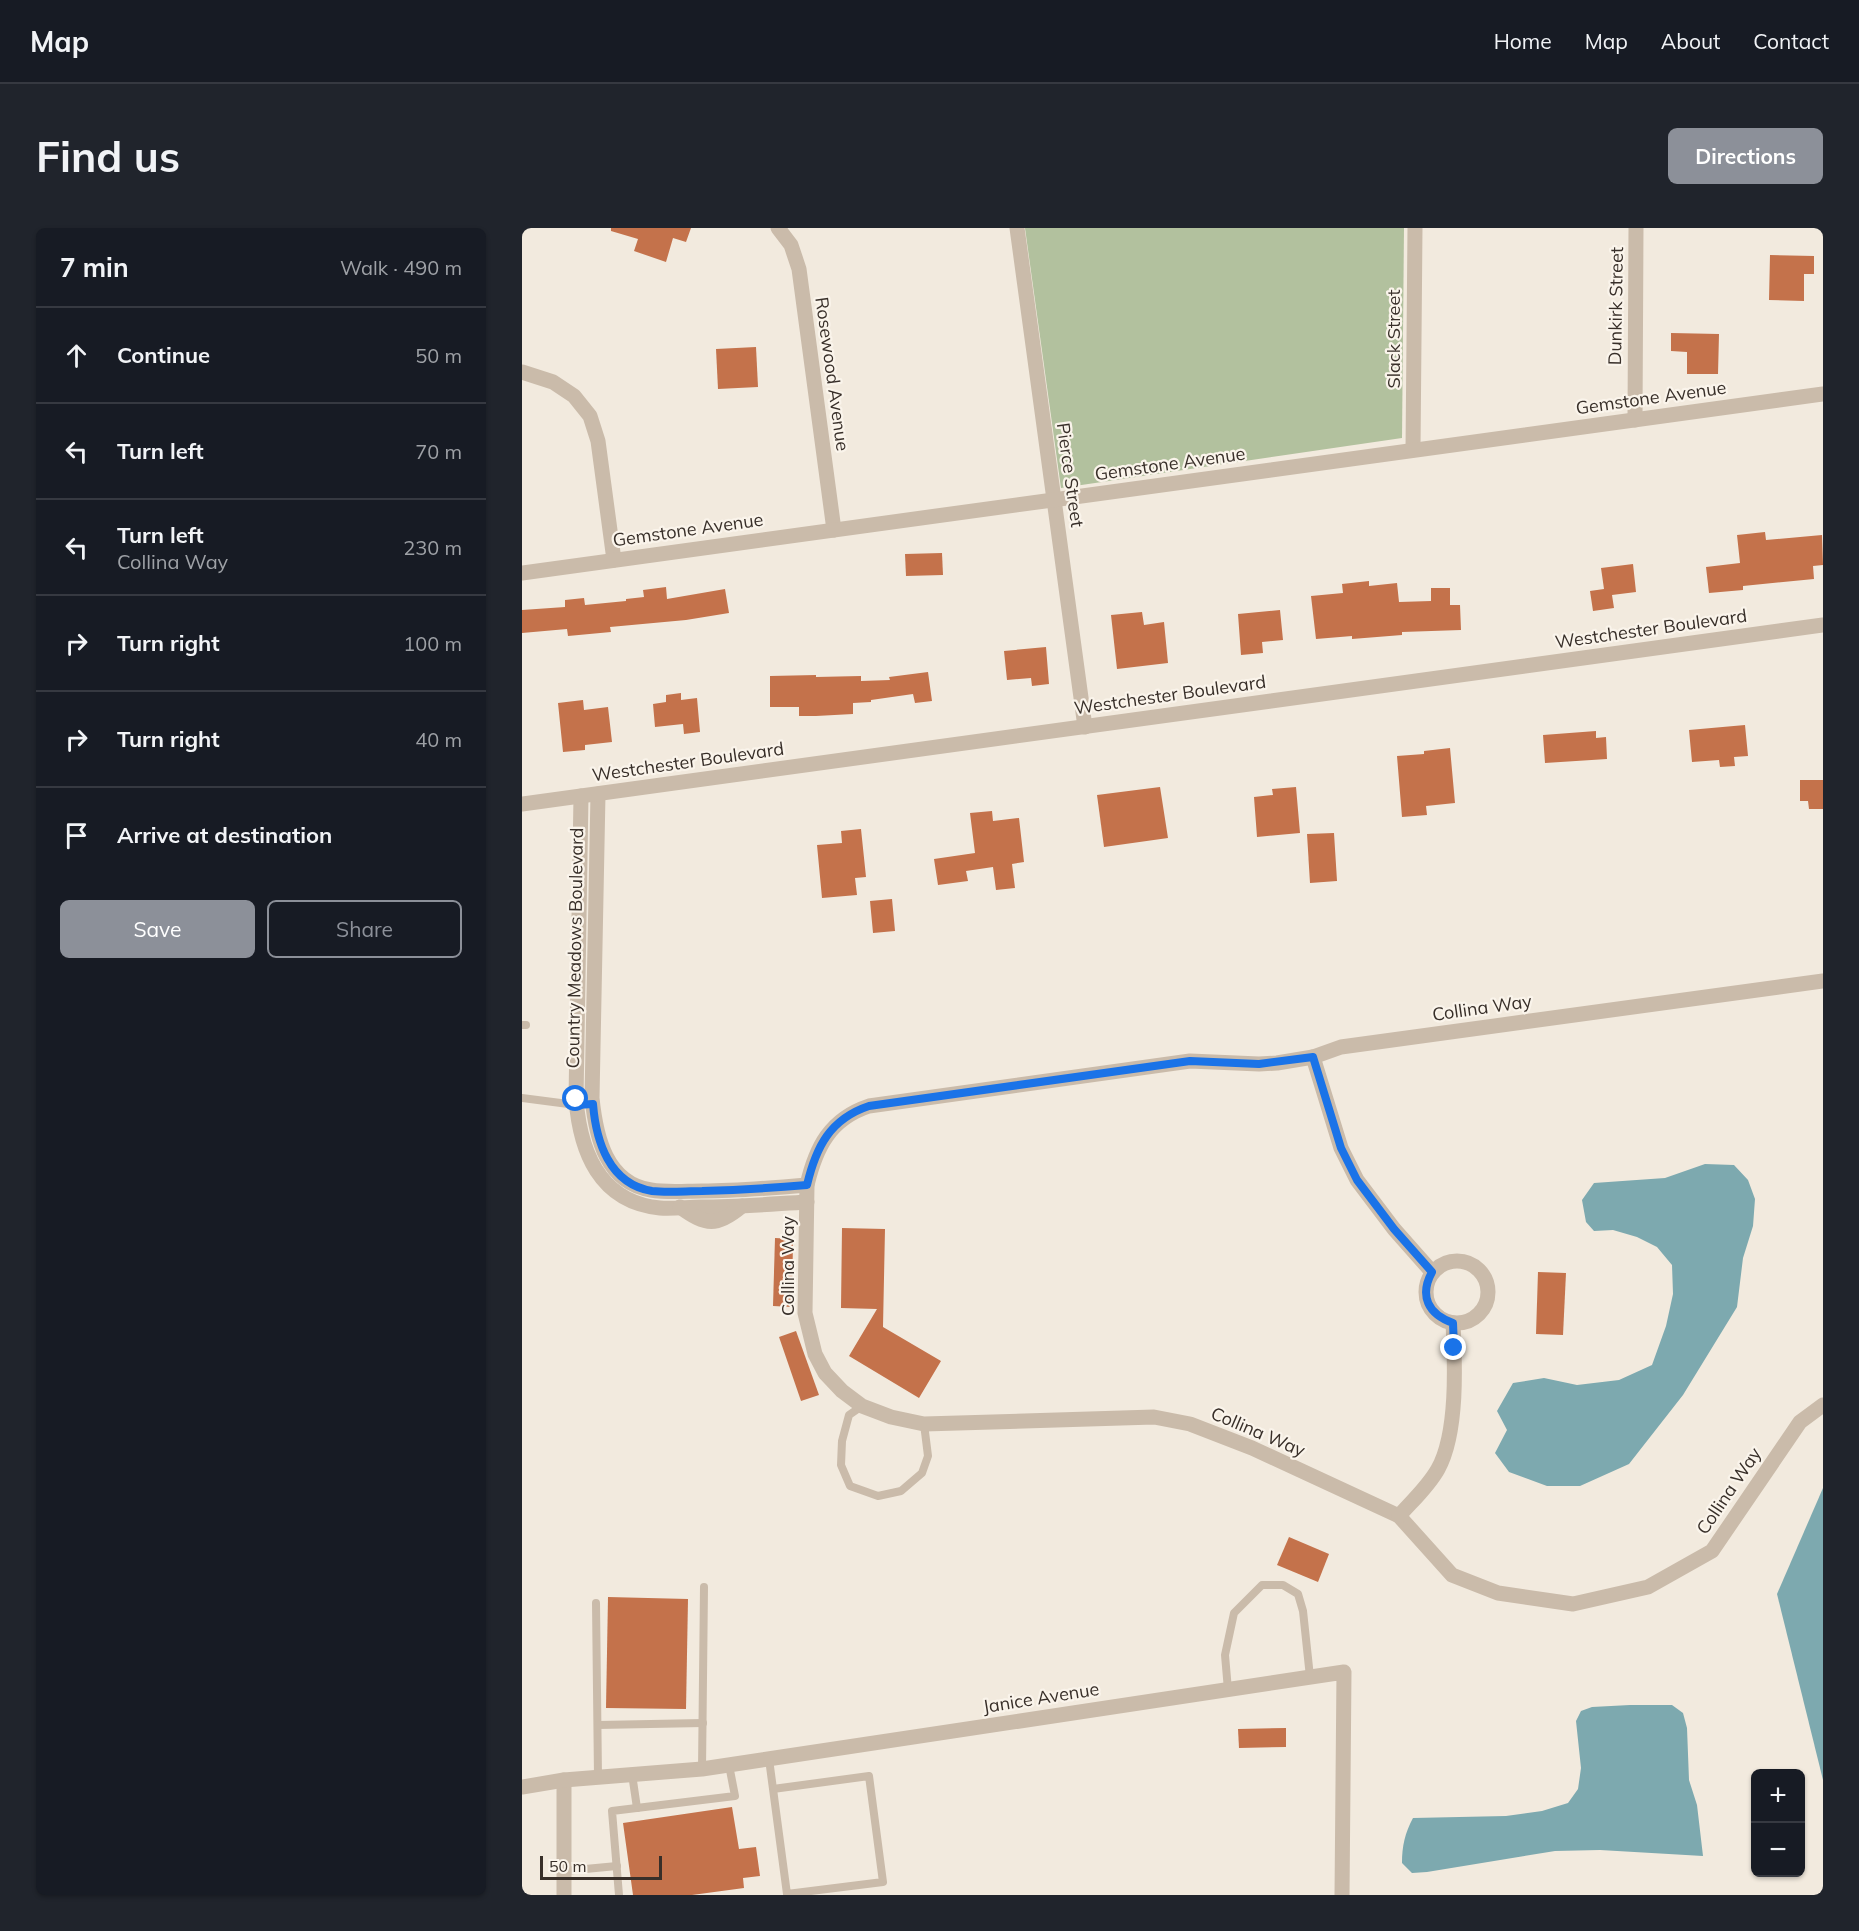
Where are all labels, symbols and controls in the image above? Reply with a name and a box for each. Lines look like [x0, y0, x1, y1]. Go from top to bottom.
text: Map [30, 24, 89, 59]
text: Home [1494, 28, 1552, 54]
text: Map [1585, 28, 1628, 54]
text: About [1661, 28, 1720, 54]
text: Contact [1753, 28, 1829, 54]
button: Directions [1668, 128, 1823, 184]
text: Find us [36, 130, 180, 183]
street label: Dunkirk Street [1603, 247, 1628, 365]
text: 7 min [60, 251, 129, 284]
text: Walk · 490 m [340, 255, 462, 280]
street label: Slack Street [1382, 290, 1405, 388]
street label: Rosewood Avenue [810, 295, 855, 452]
icon: ahead [60, 339, 93, 372]
text: Continue [117, 341, 210, 369]
text: 50 m [415, 343, 462, 368]
street label: Gemstone Avenue [1574, 376, 1728, 419]
street label: Pierce Street [1052, 421, 1089, 529]
icon: left [60, 435, 93, 468]
text: Turn left [117, 437, 204, 465]
text: 70 m [415, 439, 462, 464]
street label: Gemstone Avenue [1093, 442, 1247, 485]
street label: Gemstone Avenue [611, 508, 765, 551]
text: Turn left [117, 521, 204, 549]
icon: left [60, 531, 93, 564]
text: 230 m [403, 535, 462, 560]
text: Collina Way [117, 549, 228, 574]
street label: Westchester Boulevard [1554, 604, 1748, 653]
icon: right [60, 627, 93, 660]
text: Turn right [117, 629, 220, 657]
text: 100 m [403, 631, 462, 656]
street label: Westchester Boulevard [1073, 670, 1267, 719]
icon: right [60, 723, 93, 756]
text: Turn right [117, 725, 220, 753]
text: 40 m [415, 727, 462, 752]
street label: Westchester Boulevard [591, 737, 785, 786]
icon: arrive [60, 819, 93, 852]
text: Arrive at destination [117, 821, 332, 849]
street label: Country Meadows Boulevard [561, 827, 588, 1069]
button: Save [60, 900, 255, 958]
button: Share [267, 900, 462, 958]
street label: Collina Way [1431, 989, 1534, 1026]
route start [562, 1085, 588, 1111]
street label: Collina Way [776, 1216, 799, 1316]
route end [1440, 1334, 1466, 1360]
street label: Collina Way [1208, 1401, 1309, 1462]
street label: Collina Way [1691, 1442, 1766, 1539]
street label: Janice Avenue [981, 1677, 1101, 1718]
map controls [1751, 1769, 1805, 1877]
button: + [1751, 1769, 1805, 1823]
button: − [1751, 1823, 1805, 1877]
scale bar [540, 1853, 662, 1880]
text: 50 m [549, 1856, 586, 1876]

